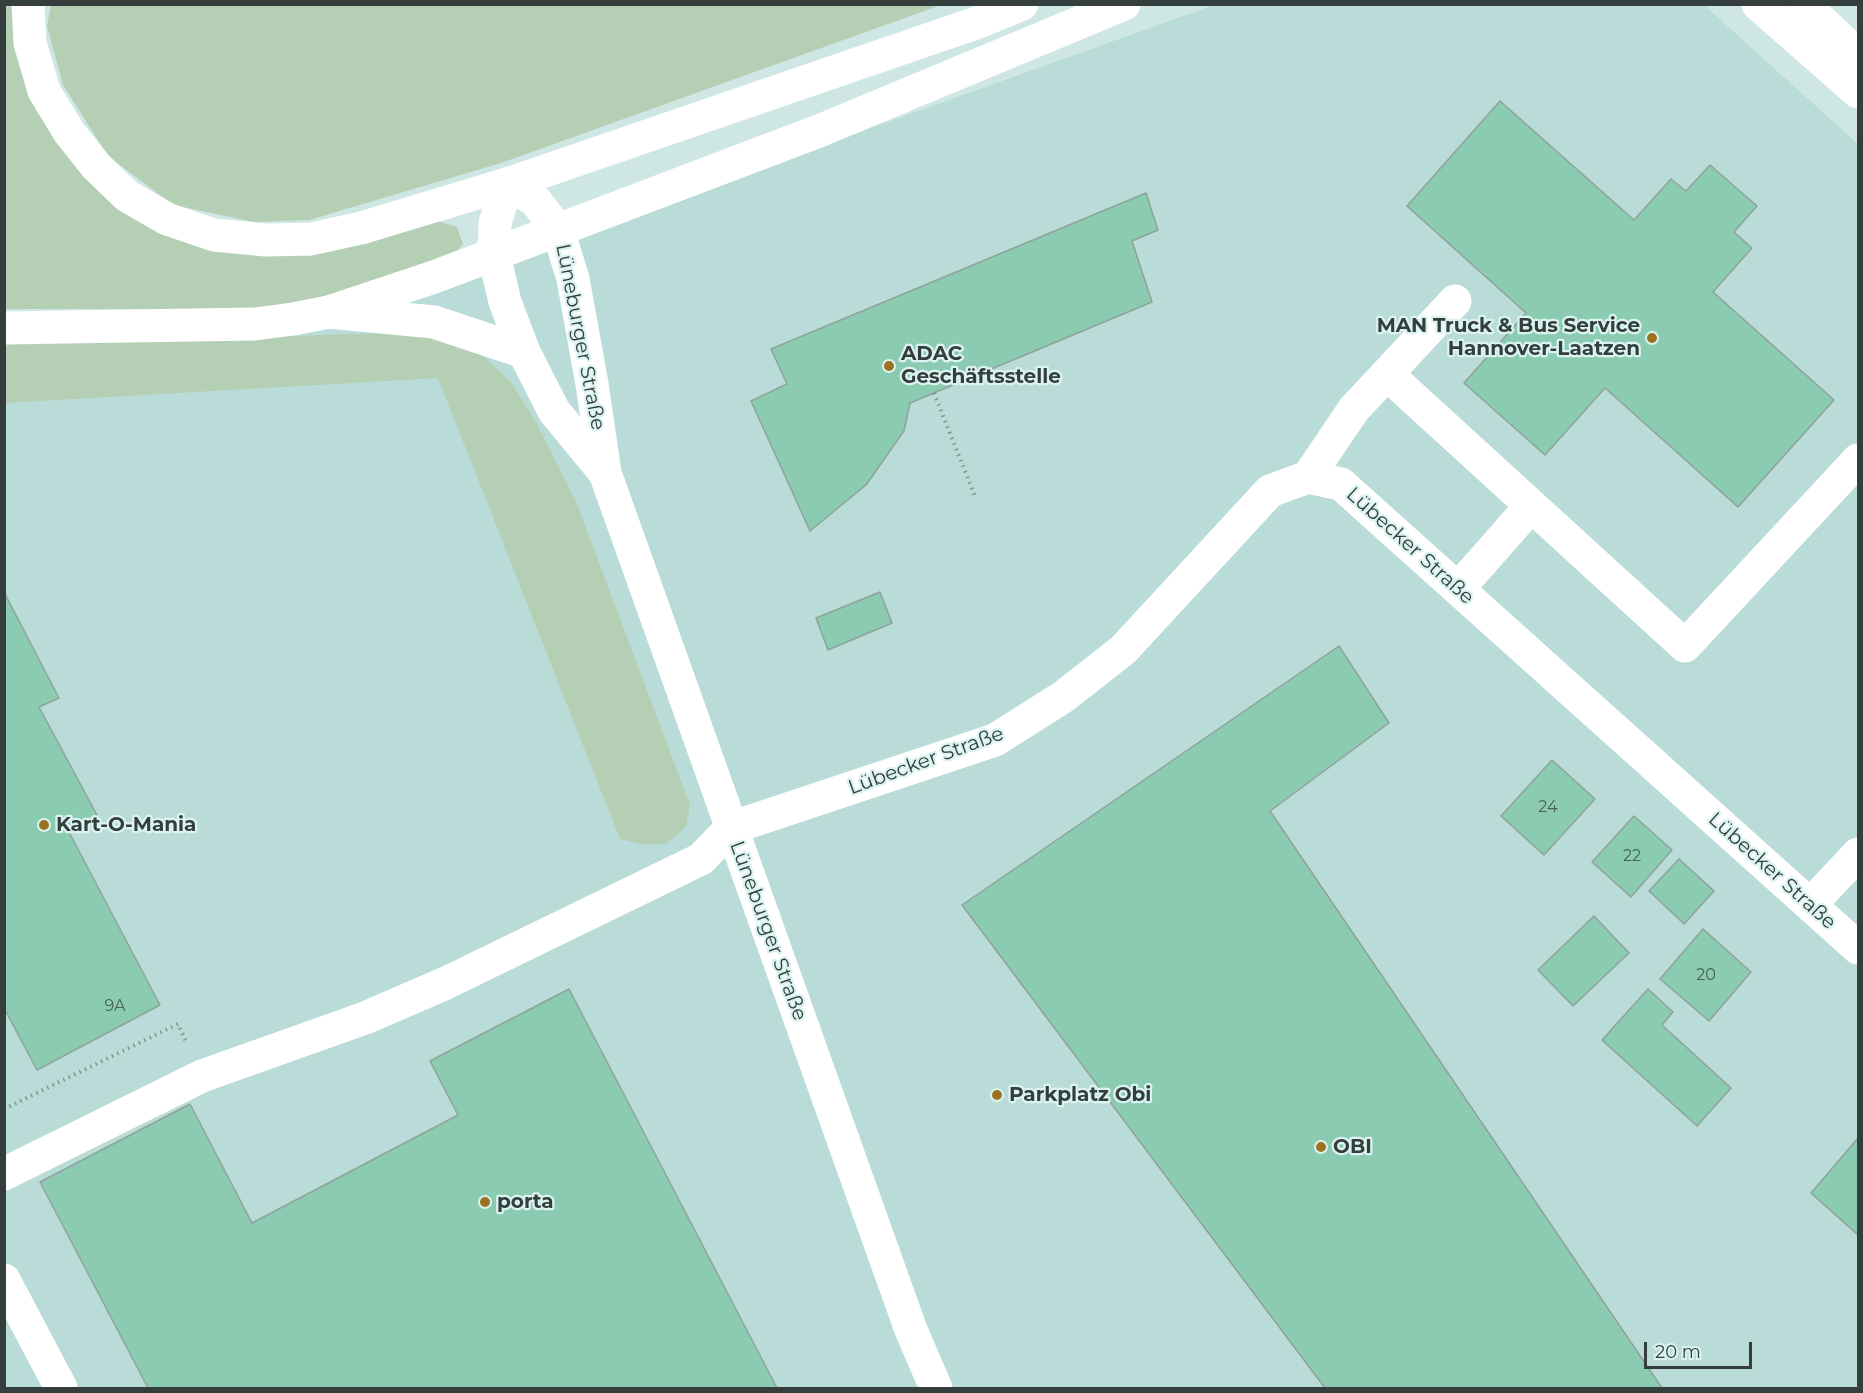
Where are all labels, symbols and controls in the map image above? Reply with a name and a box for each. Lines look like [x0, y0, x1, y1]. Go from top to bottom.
street label: Lüneburger Straße [550, 242, 610, 432]
place label: MAN Truck & Bus Service Hannover-Laatzen [1377, 314, 1640, 361]
marker: MAN Truck & Bus Service Hannover-Laatzen [1645, 331, 1659, 345]
place label: ADAC Geschäftsstelle [901, 342, 1061, 389]
marker: ADAC Geschäftsstelle [882, 359, 896, 373]
street label: Lübecker Straße [1341, 482, 1479, 610]
street label: Lübecker Straße [845, 722, 1007, 800]
house number: 24 [1538, 797, 1558, 817]
street label: Lübecker Straße [1703, 807, 1841, 935]
place label: Kart-O-Mania [56, 813, 196, 837]
marker: Kart-O-Mania [37, 818, 51, 832]
street label: Lüneburger Straße [724, 838, 812, 1024]
house number: 22 [1623, 846, 1641, 866]
house number: 20 [1696, 965, 1716, 985]
house number: 9A [104, 996, 126, 1016]
place label: Parkplatz Obi [1009, 1083, 1151, 1107]
marker: Parkplatz Obi [990, 1088, 1004, 1102]
place label: OBI [1333, 1135, 1372, 1159]
marker: OBI [1314, 1140, 1328, 1154]
place label: porta [497, 1190, 553, 1214]
marker: porta [478, 1195, 492, 1209]
scale bar [1647, 1330, 1755, 1368]
text: 20 m [1655, 1341, 1701, 1363]

